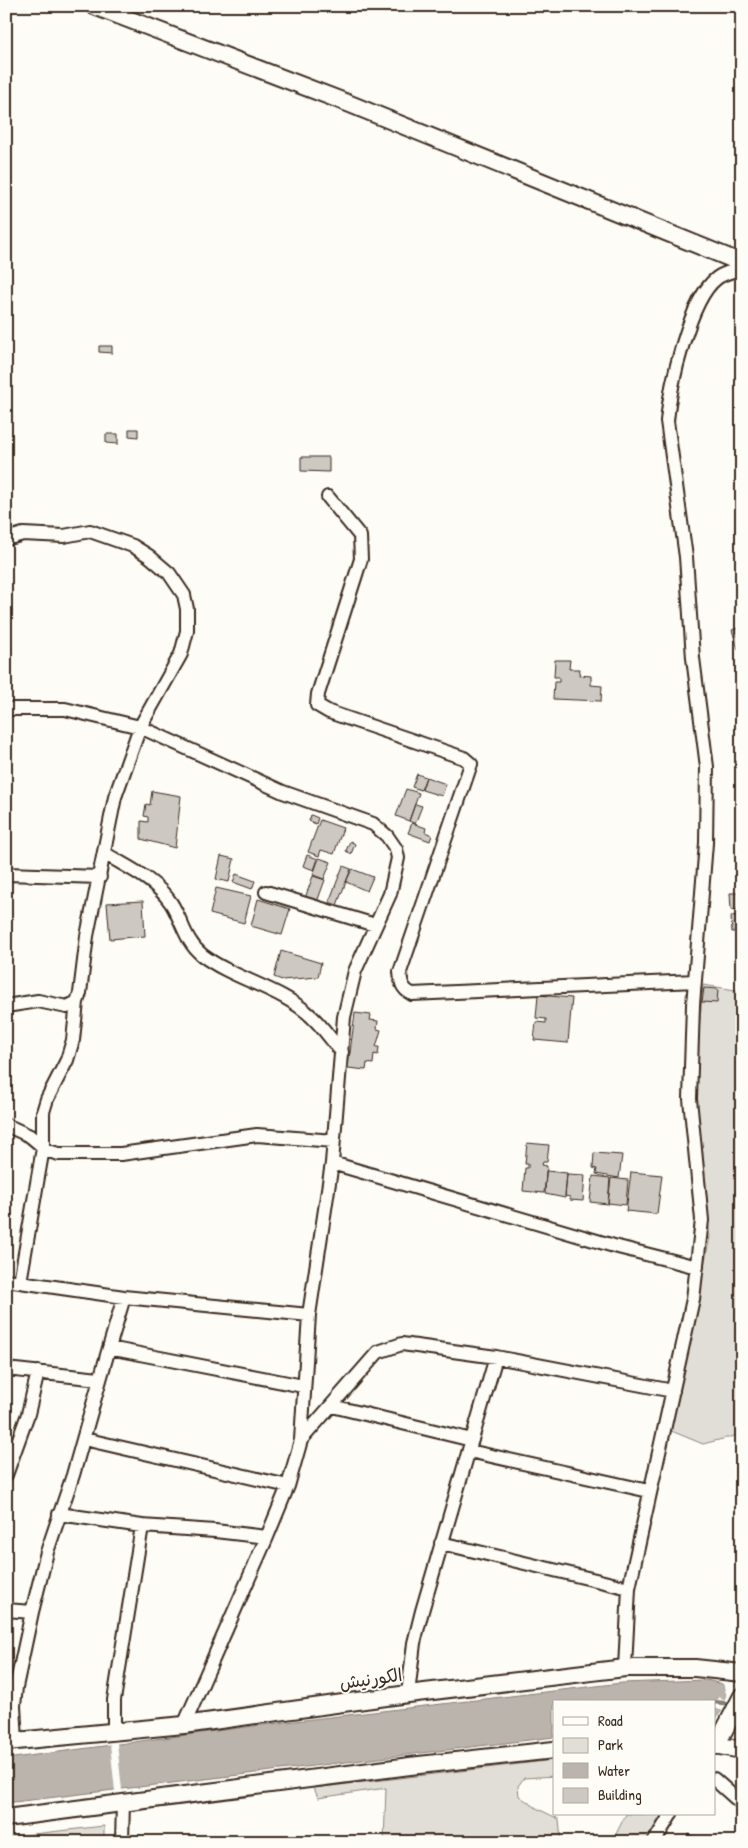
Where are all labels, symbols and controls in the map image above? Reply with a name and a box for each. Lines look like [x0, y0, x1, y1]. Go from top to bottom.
street label: الكورنيش [338, 1662, 404, 1695]
legend [553, 1700, 716, 1816]
text: Road [598, 1710, 623, 1731]
text: Park [598, 1734, 623, 1755]
text: Water [598, 1760, 630, 1781]
text: Building [598, 1784, 642, 1805]

